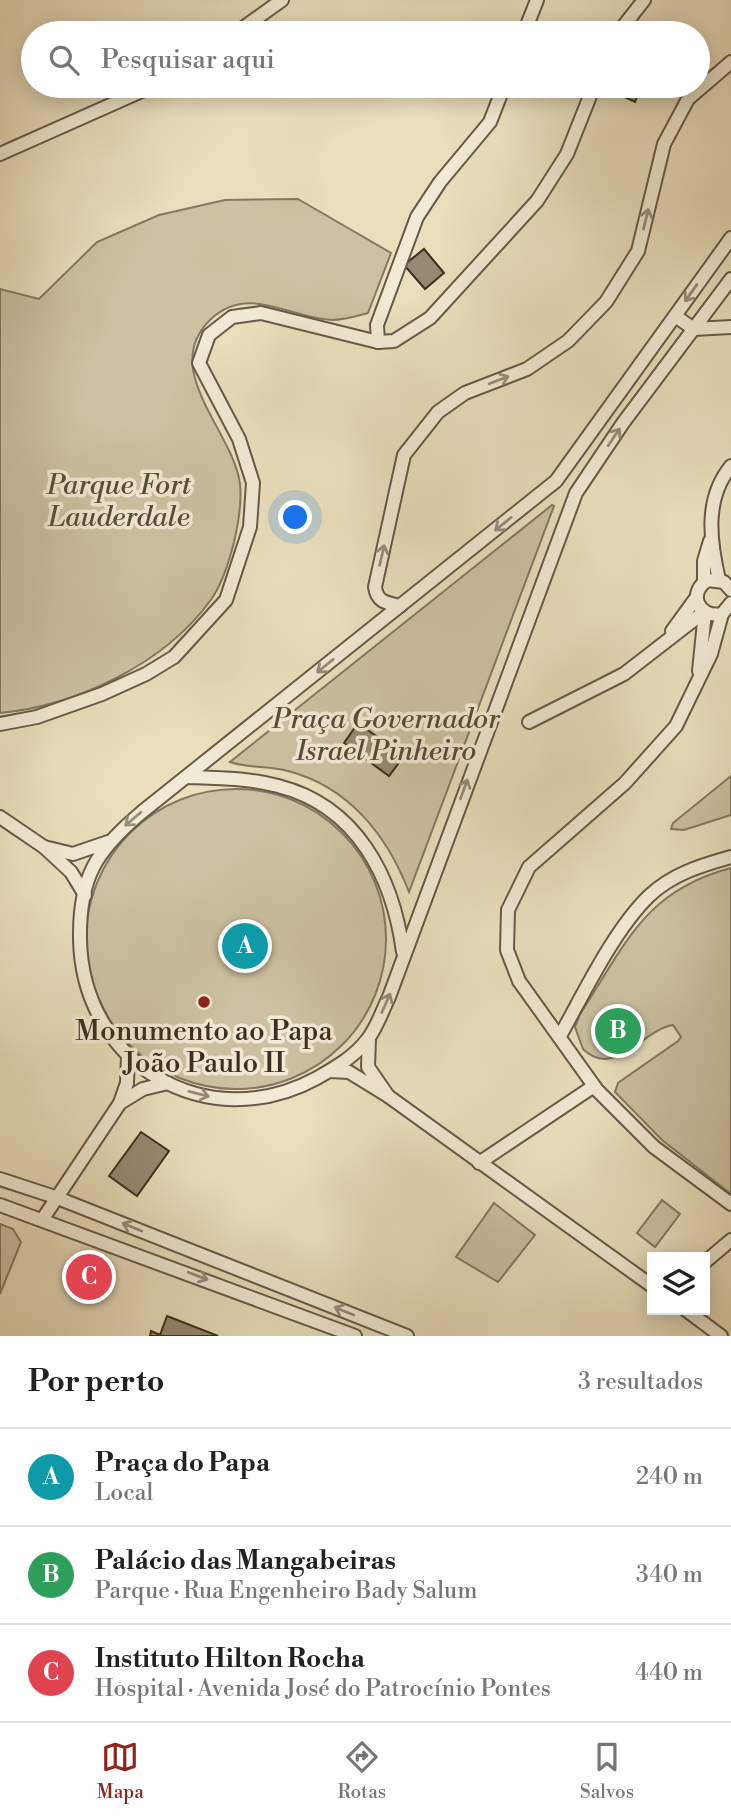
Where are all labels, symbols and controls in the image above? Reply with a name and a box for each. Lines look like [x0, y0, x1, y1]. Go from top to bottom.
search box [21, 21, 710, 98]
icon: search [45, 41, 83, 79]
text: Pesquisar aqui [101, 44, 275, 76]
one-way arrow [640, 208, 653, 230]
one-way arrow [684, 283, 698, 302]
one-way arrow [488, 372, 510, 385]
one-way arrow [607, 427, 621, 447]
park label: Parque Fort Lauderdale [46, 468, 192, 535]
your location [278, 500, 312, 534]
one-way arrow [494, 516, 513, 531]
one-way arrow [375, 544, 389, 567]
one-way arrow [317, 658, 335, 674]
park label: Praça Governador Israel Pinheiro [271, 702, 501, 769]
one-way arrow [459, 779, 471, 801]
one-way arrow [125, 811, 143, 827]
pin: A [222, 920, 268, 972]
one-way arrow [380, 993, 393, 1014]
marker: Monumento ao Papa João Paulo II [196, 994, 212, 1010]
pin: B [595, 1005, 641, 1057]
place label: Monumento ao Papa João Paulo II [75, 1014, 334, 1081]
one-way arrow [187, 1088, 210, 1101]
one-way arrow [122, 1220, 143, 1233]
pin: C [66, 1251, 112, 1303]
map controls [647, 1252, 710, 1315]
button: layers [647, 1252, 710, 1315]
one-way arrow [187, 1271, 209, 1284]
one-way arrow [333, 1303, 355, 1316]
text: Por perto [28, 1363, 164, 1401]
text: 3 resultados [578, 1368, 703, 1396]
text: Praça do Papa [95, 1447, 270, 1479]
text: A [43, 1463, 59, 1491]
text: 240 m [636, 1463, 703, 1491]
text: Local [95, 1479, 153, 1507]
text: Palácio das Mangabeiras [95, 1545, 396, 1577]
text: B [42, 1561, 60, 1589]
text: 340 m [636, 1561, 703, 1589]
text: Parque · Rua Engenheiro Bady Salum [95, 1577, 477, 1605]
text: Instituto Hilton Rocha [95, 1643, 365, 1675]
text: C [43, 1659, 59, 1687]
text: 440 m [635, 1659, 703, 1687]
text: Hospital · Avenida José do Patrocínio Pontes [95, 1675, 551, 1703]
tab: Mapa [97, 1738, 144, 1804]
tab: Rotas [338, 1738, 386, 1804]
tab: Salvos [580, 1738, 634, 1804]

